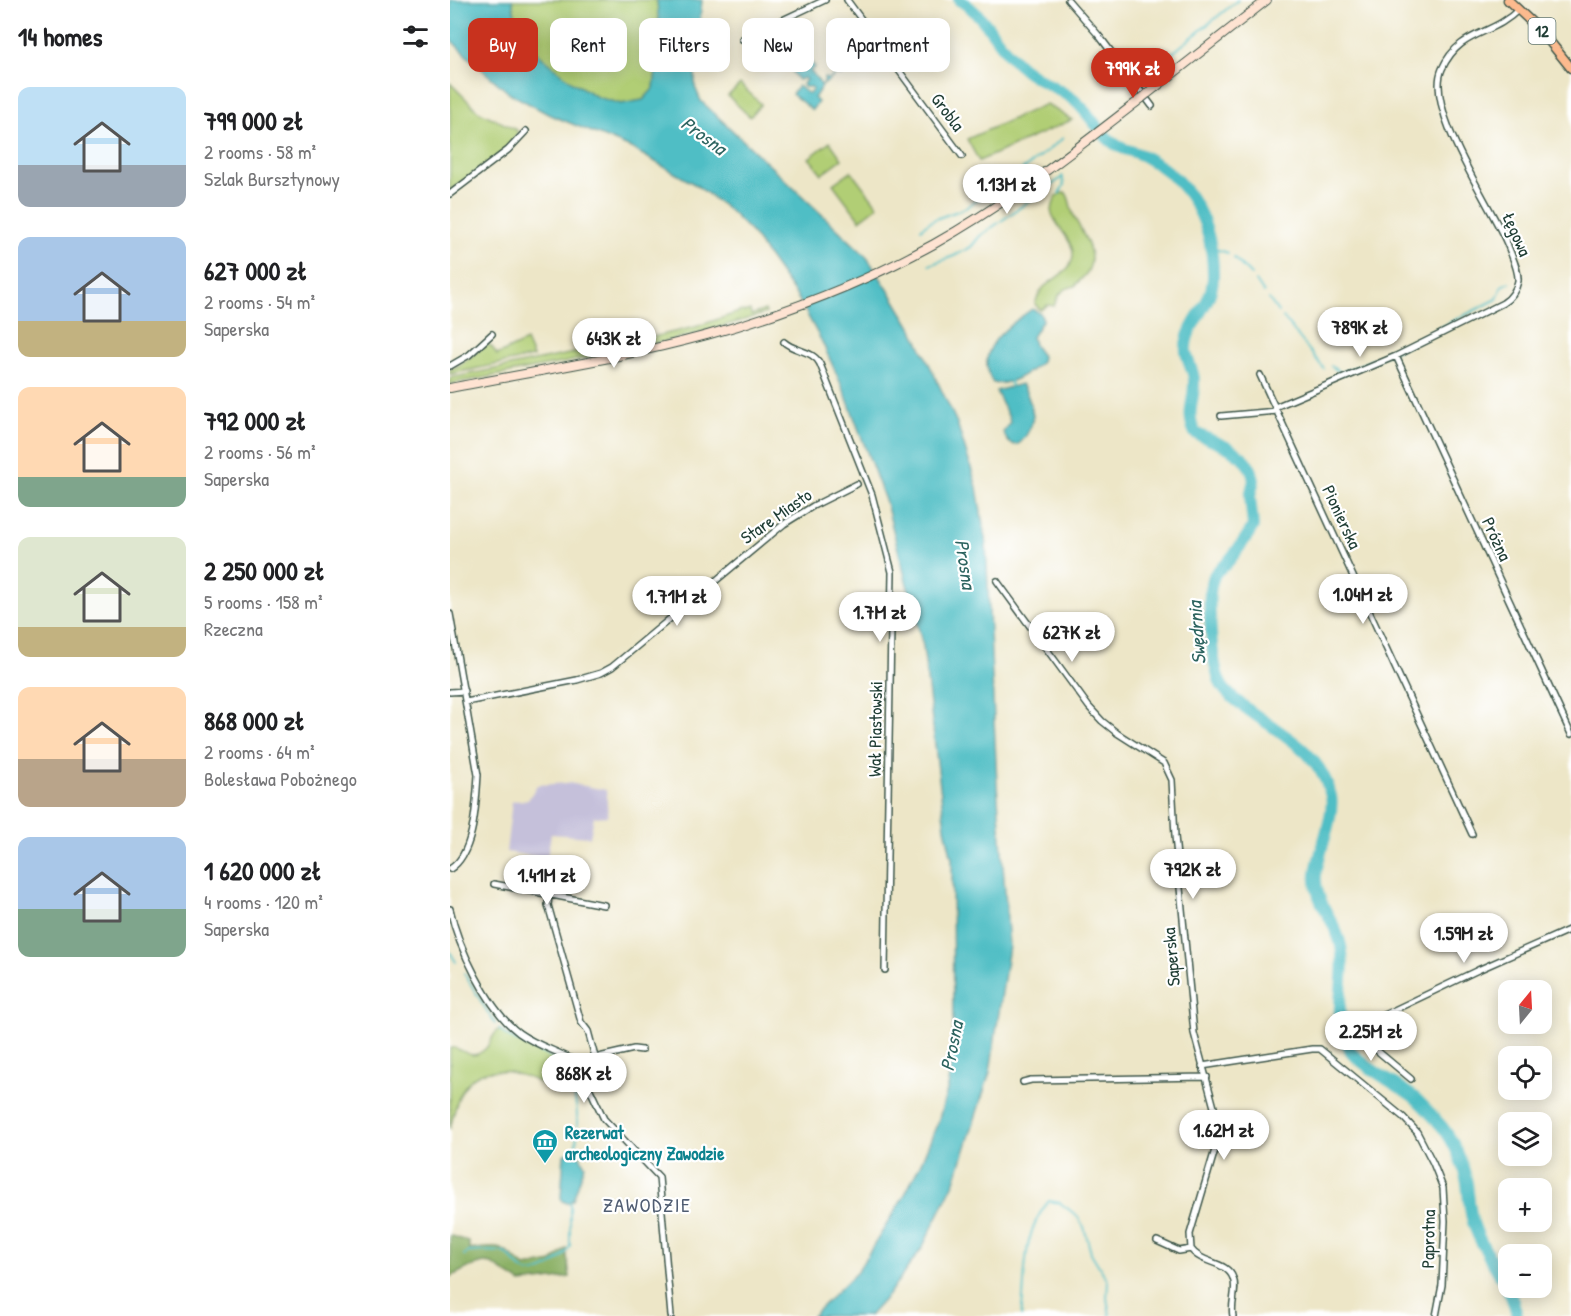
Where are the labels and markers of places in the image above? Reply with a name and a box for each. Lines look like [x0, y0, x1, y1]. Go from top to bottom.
pin: 799K zł [1078, 48, 1188, 99]
pin: 1.13M zł [945, 164, 1069, 215]
pin: 789K zł [1305, 307, 1415, 358]
pin: 643K zł [559, 318, 669, 369]
pin: 1.04M zł [1301, 574, 1425, 625]
pin: 1.71M zł [615, 576, 739, 627]
pin: 1.7M zł [825, 592, 935, 643]
pin: 627K zł [1017, 612, 1127, 663]
pin: 792K zł [1138, 849, 1248, 900]
pin: 1.41M zł [485, 855, 609, 906]
pin: 1.59M zł [1402, 913, 1526, 964]
pin: 2.25M zł [1309, 1011, 1433, 1062]
pin: 868K zł [529, 1053, 639, 1104]
pin: 1.62M zł [1162, 1110, 1286, 1161]
place label: Rezerwat archeologiczny Zawodzie [565, 1120, 725, 1167]
museum icon: Rezerwat archeologiczny Zawodzie [530, 1127, 560, 1165]

